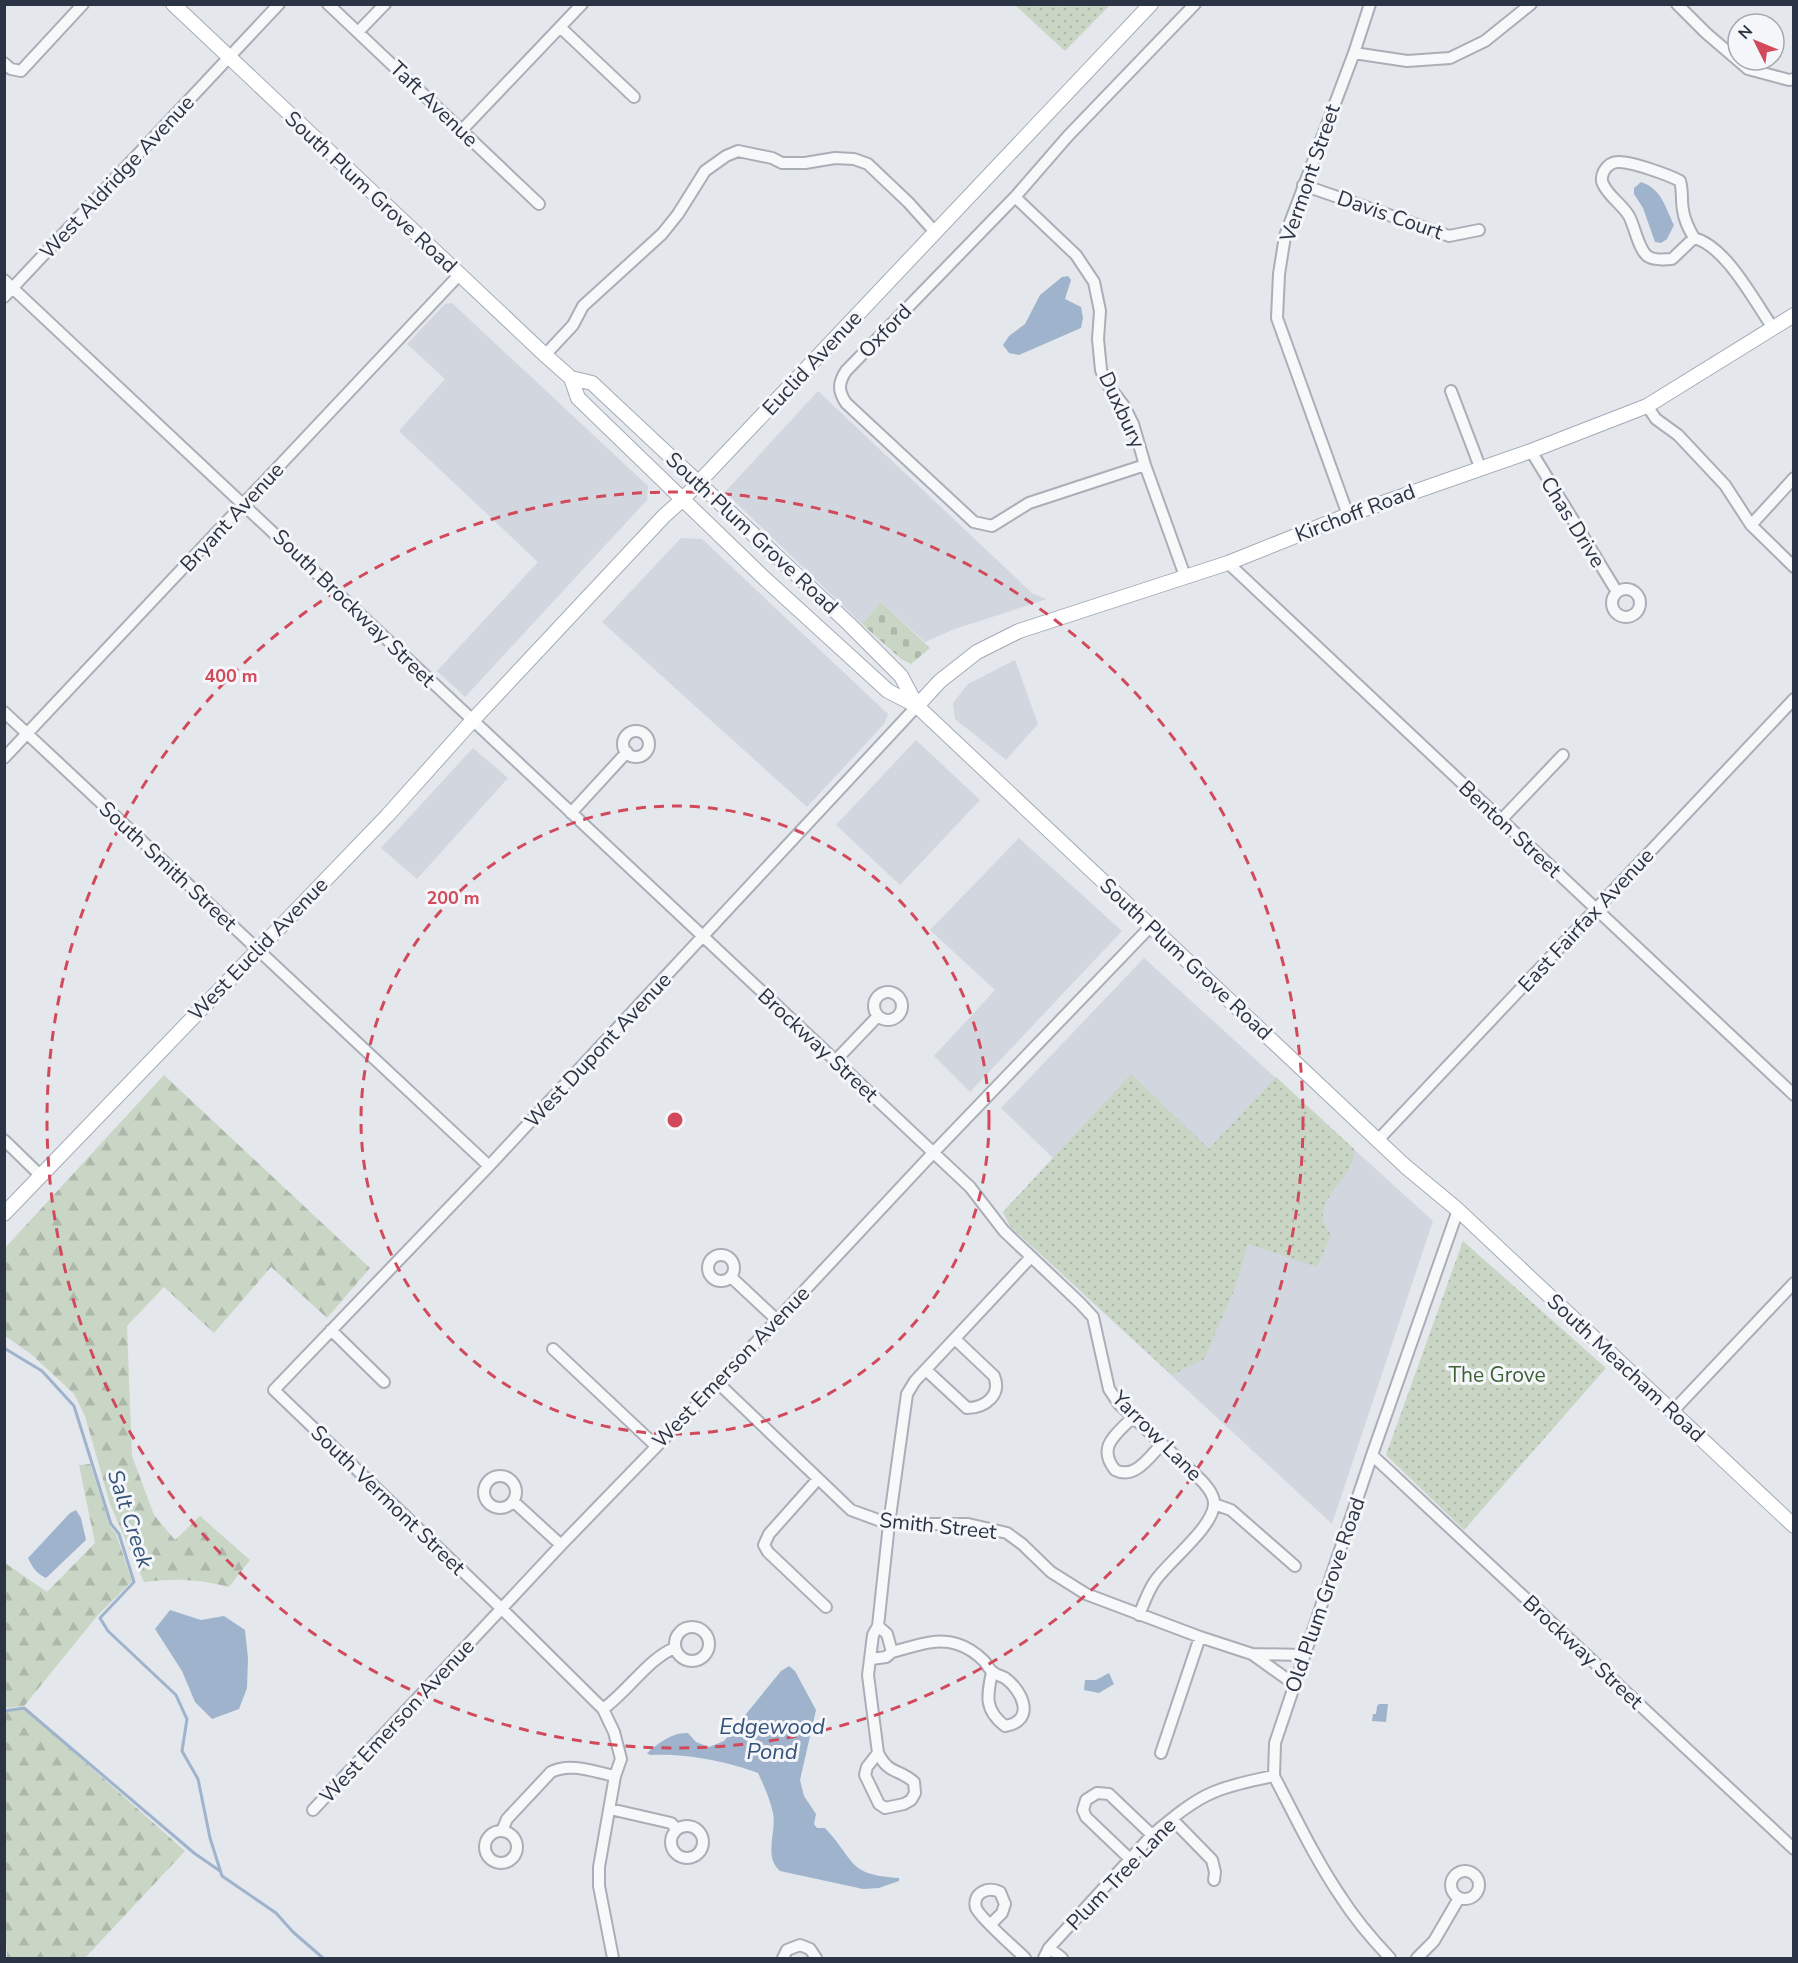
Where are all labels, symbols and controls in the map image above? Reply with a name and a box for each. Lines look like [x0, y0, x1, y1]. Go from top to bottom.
north arrow [1726, 12, 1786, 72]
text: N [1734, 21, 1758, 44]
street label: Taft Avenue [384, 55, 484, 153]
street label: West Aldridge Avenue [34, 89, 200, 265]
street label: Vermont Street [1273, 100, 1347, 246]
street label: South Plum Grove Road [279, 105, 463, 279]
street label: Davis Court [1333, 184, 1447, 246]
street label: Oxford [852, 298, 918, 364]
street label: Euclid Avenue [756, 304, 868, 422]
street label: Duxbury [1092, 367, 1152, 453]
street label: South Plum Grove Road [660, 446, 844, 620]
street label: Bryant Avenue [174, 456, 290, 578]
street label: Chas Drive [1534, 471, 1612, 573]
street label: Kirchoff Road [1291, 477, 1419, 549]
street label: South Brockway Street [267, 523, 442, 694]
text: 400 m [204, 664, 258, 688]
street label: Benton Street [1453, 774, 1568, 884]
street label: South Smith Street [93, 795, 243, 938]
street label: East Fairfax Avenue [1512, 842, 1660, 998]
street label: West Euclid Avenue [182, 871, 334, 1027]
street label: South Plum Grove Road [1094, 872, 1278, 1046]
text: 200 m [426, 886, 480, 910]
street label: West Dupont Avenue [518, 966, 678, 1134]
street label: Brockway Street [752, 982, 885, 1109]
centre of rings [665, 1110, 685, 1130]
street label: West Emerson Avenue [646, 1280, 816, 1454]
street label: South Meacham Road [1541, 1287, 1711, 1449]
park label: The Grove [1448, 1361, 1546, 1389]
street label: Yarrow Lane [1105, 1384, 1208, 1487]
street label: South Vermont Street [305, 1419, 472, 1582]
water label: Salt Creek [100, 1466, 160, 1573]
street label: Old Plum Grove Road [1278, 1494, 1372, 1696]
street label: Smith Street [878, 1506, 999, 1546]
street label: Brockway Street [1517, 1589, 1650, 1716]
street label: West Emerson Avenue [313, 1633, 481, 1809]
water label: Edgewood Pond [719, 1712, 825, 1767]
street label: Plum Tree Lane [1060, 1812, 1182, 1936]

